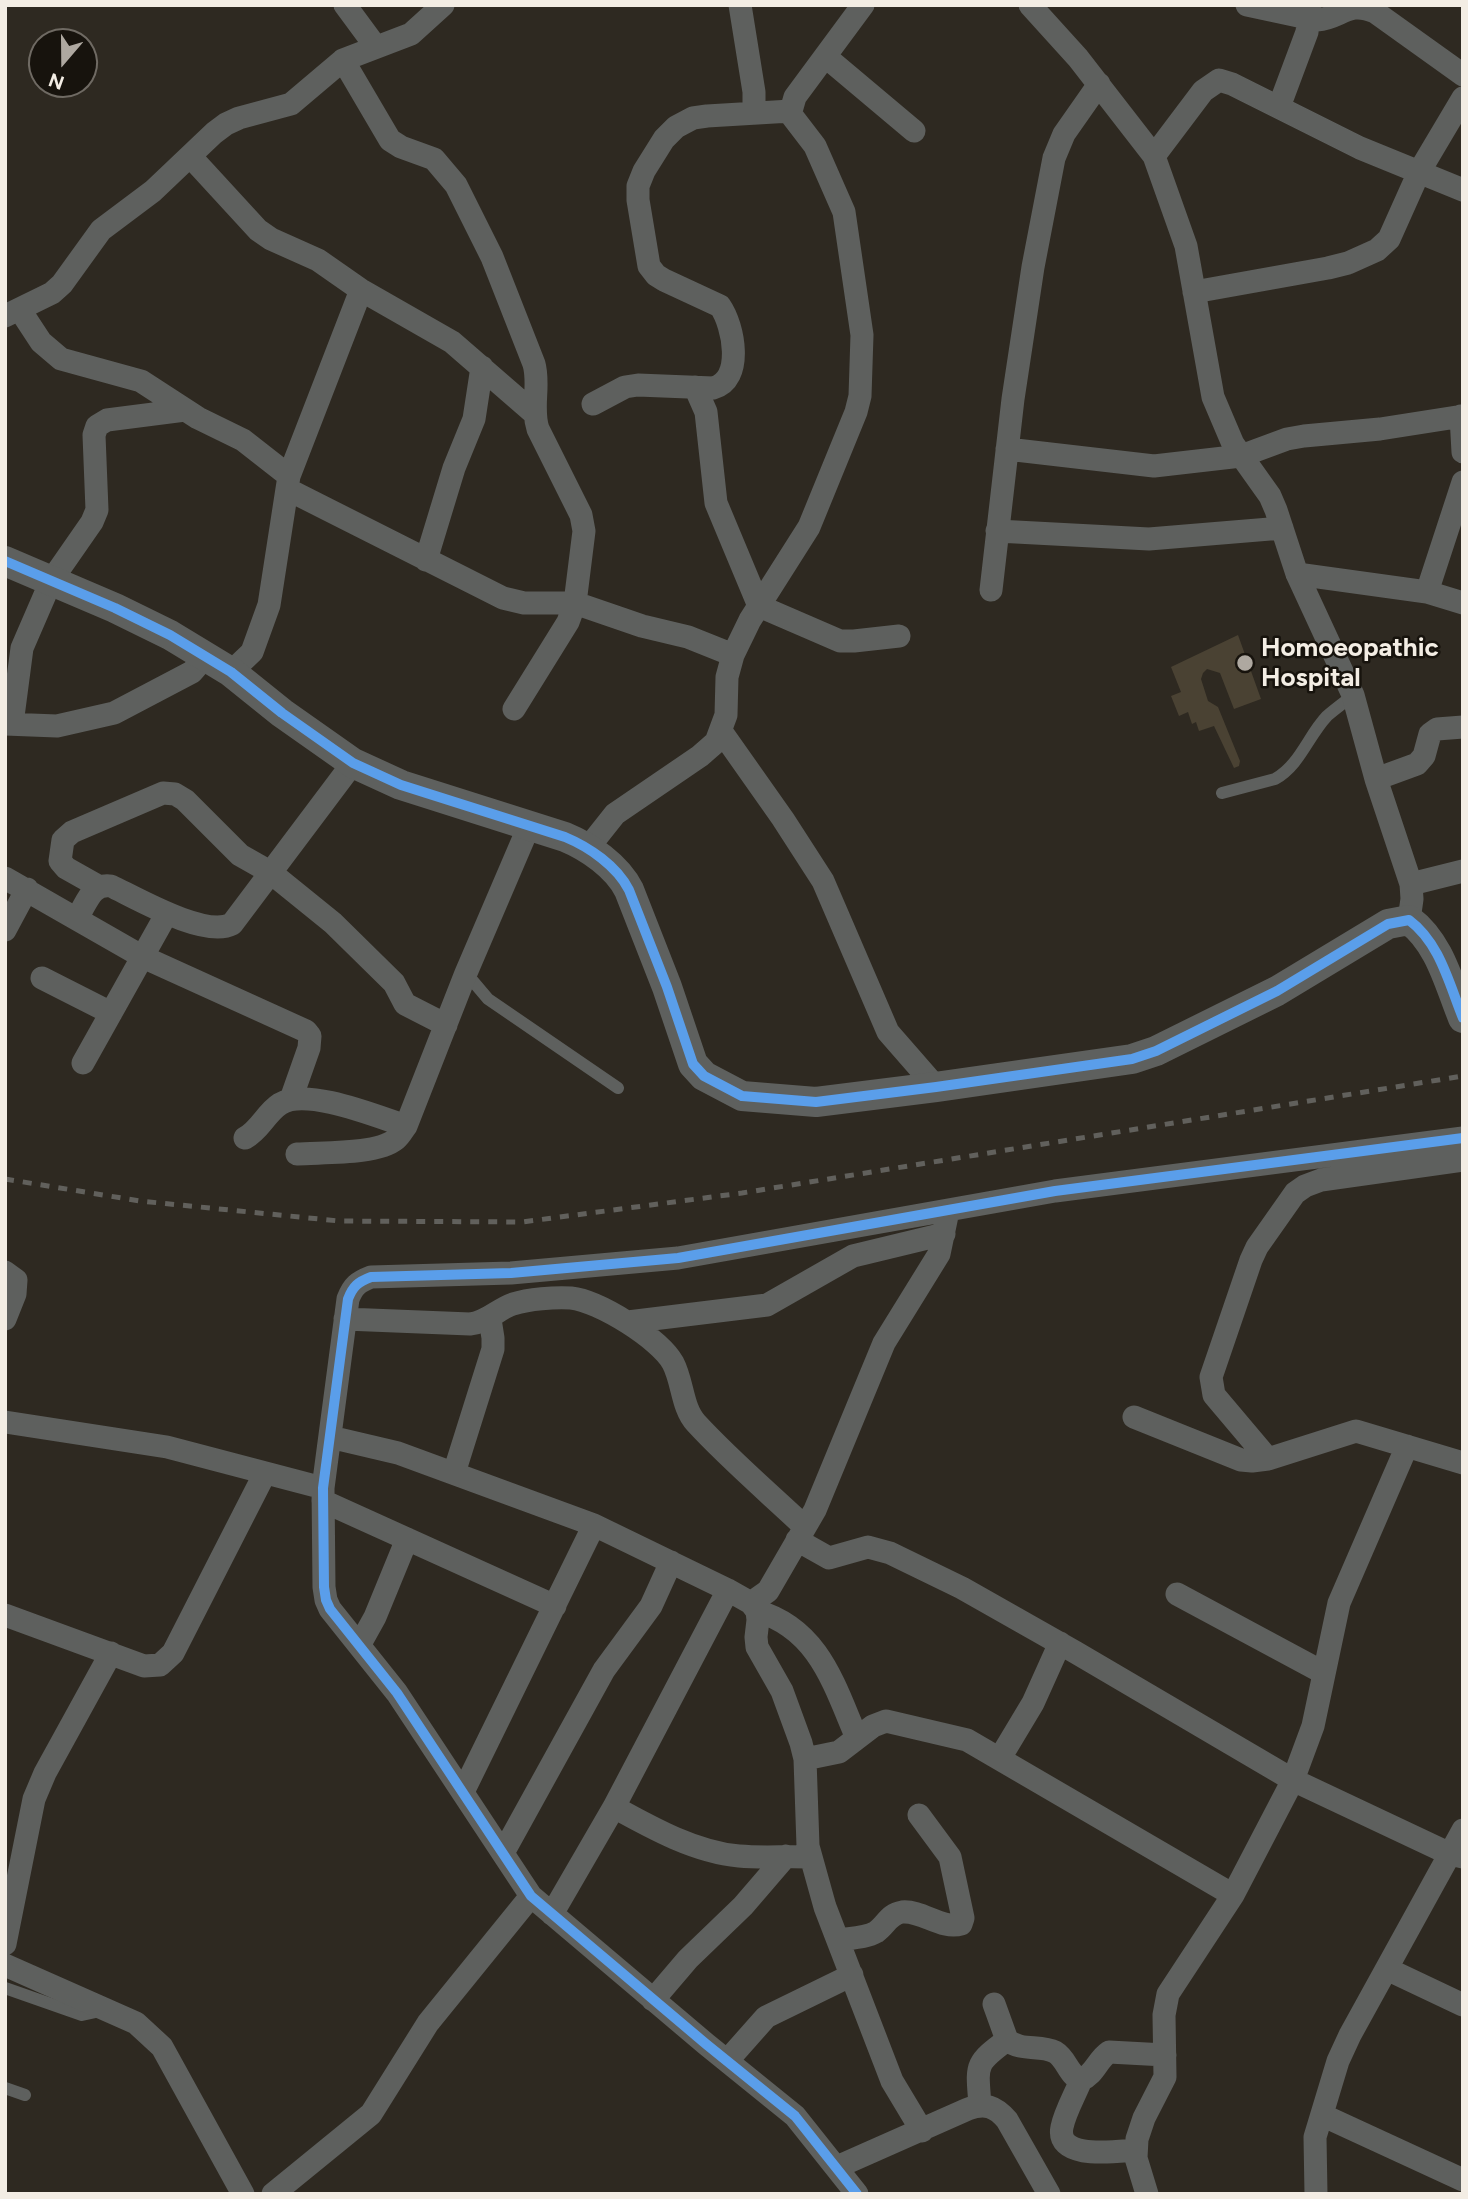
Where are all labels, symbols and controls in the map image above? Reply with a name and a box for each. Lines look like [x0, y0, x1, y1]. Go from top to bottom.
north arrow [28, 28, 98, 98]
text: N [45, 68, 67, 95]
place label: Homoeopathic Hospital [1261, 632, 1439, 694]
marker: Homoeopathic Hospital [1235, 653, 1255, 673]

